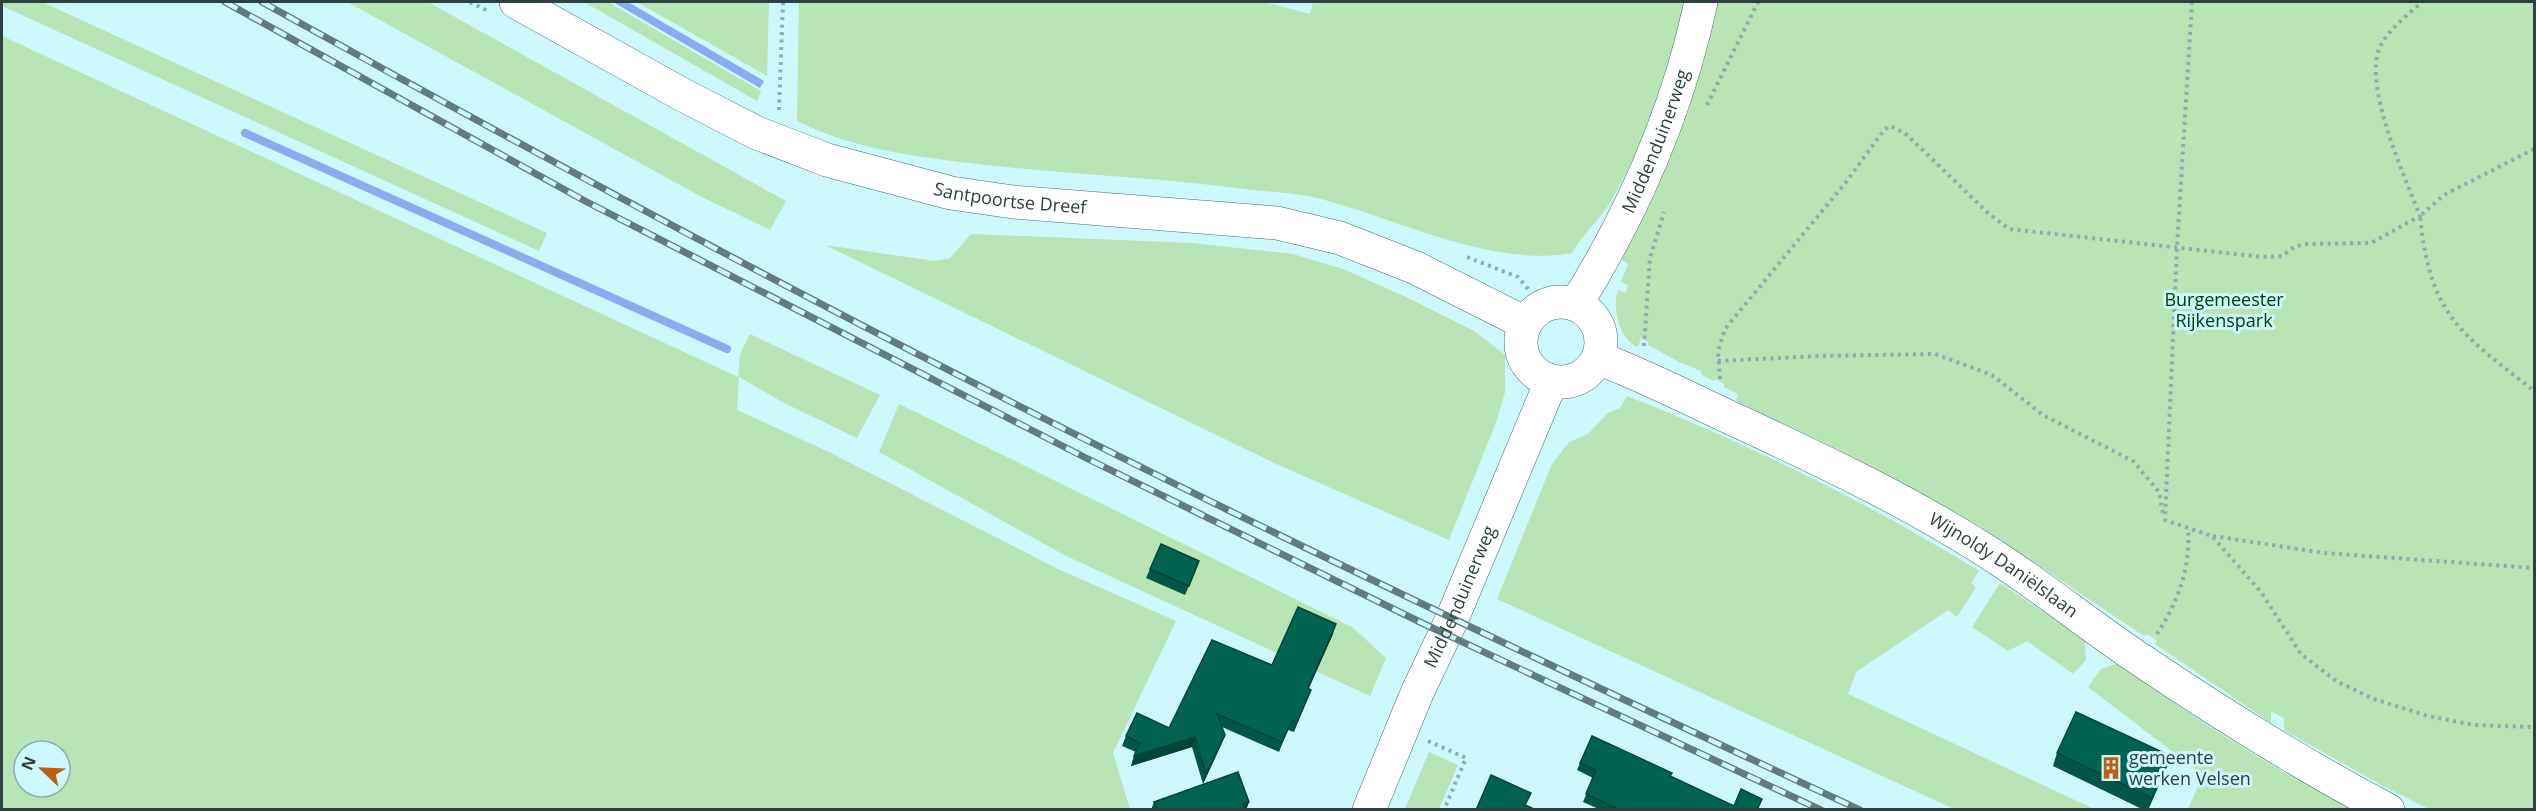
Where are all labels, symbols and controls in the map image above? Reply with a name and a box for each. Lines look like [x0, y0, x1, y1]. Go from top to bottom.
street label: Middenduinerweg [1616, 66, 1694, 217]
street label: Santpoortse Dreef [931, 176, 1088, 219]
park label: Burgemeester Rijkenspark [2164, 287, 2284, 332]
street label: Wijnoldy Daniëlslaan [1925, 506, 2083, 623]
street label: Middenduinerweg [1418, 521, 1501, 671]
north arrow [12, 739, 72, 799]
place label: gemeente werken Velsen [2129, 745, 2251, 790]
text: N [16, 753, 41, 773]
building icon: gemeente werken Velsen [2098, 755, 2124, 781]

